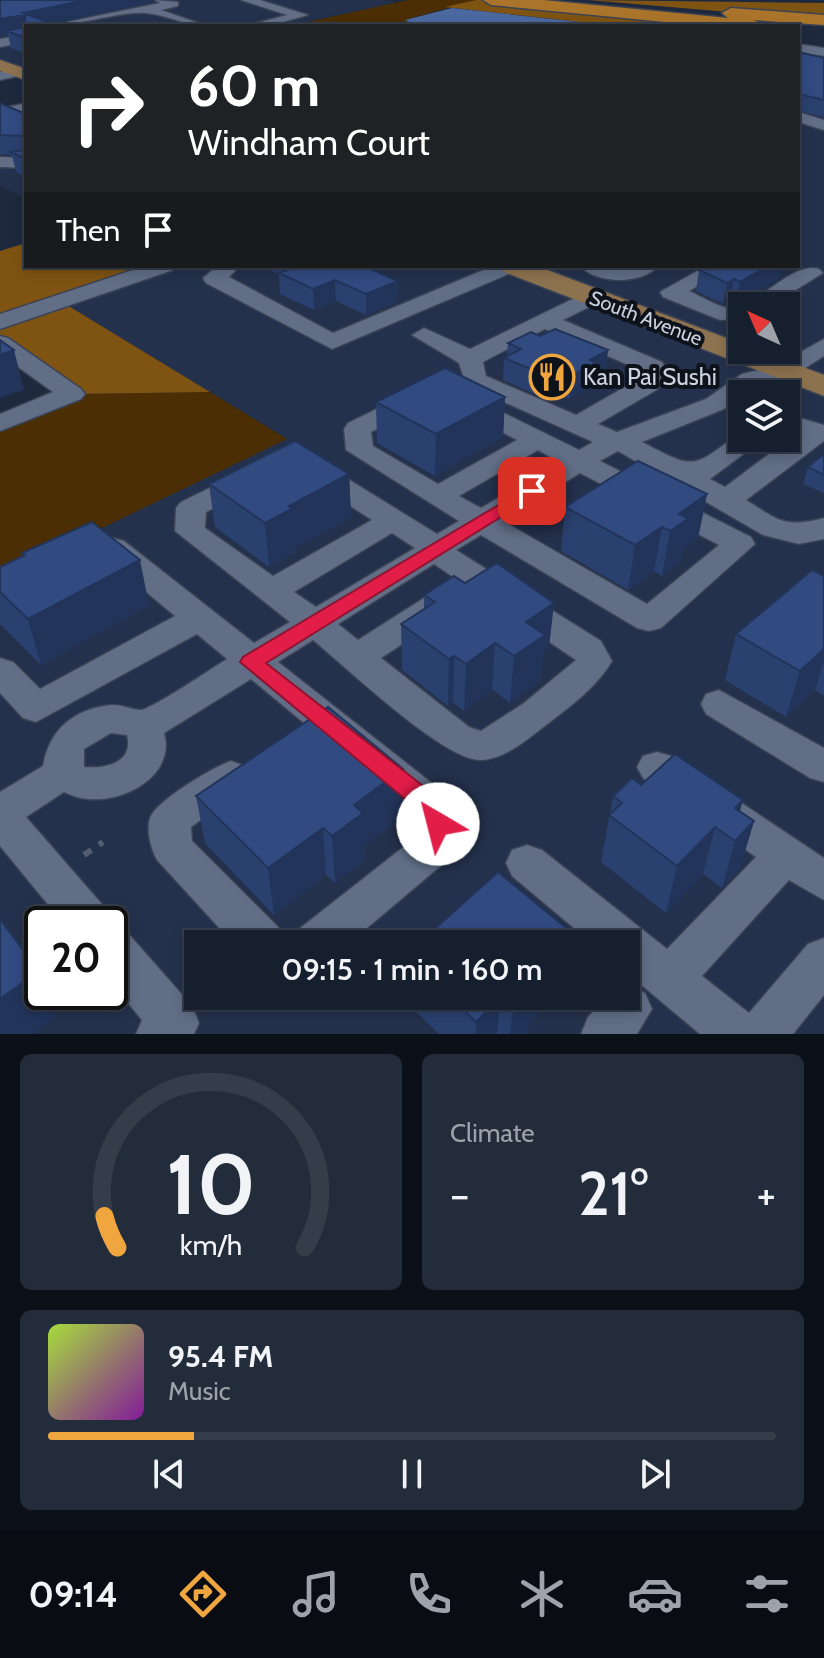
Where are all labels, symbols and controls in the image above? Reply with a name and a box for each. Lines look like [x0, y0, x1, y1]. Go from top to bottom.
text: 60 m [188, 52, 320, 120]
icon: right [56, 56, 160, 160]
text: Windham Court [188, 120, 430, 164]
icon: arrive [136, 208, 180, 252]
text: Then [56, 212, 120, 249]
street label: South Avenue [586, 286, 706, 350]
north arrow [728, 292, 800, 364]
map controls [728, 292, 800, 452]
restaurant icon: Kan Pai Sushi [528, 353, 576, 401]
place label: Kan Pai Sushi [583, 362, 717, 391]
button: layers [728, 380, 800, 452]
pin [498, 457, 566, 525]
icon: arrive [510, 469, 554, 513]
position arrow [396, 782, 480, 866]
speed limit sign: 20 [24, 906, 128, 1010]
text: 09:15 · 1 min · 160 m [282, 951, 542, 988]
text: Climate [450, 1117, 535, 1149]
text: 10 [166, 1134, 256, 1235]
text: 21° [578, 1157, 648, 1230]
text: − [450, 1168, 469, 1221]
text: + [757, 1168, 776, 1221]
text: km/h [180, 1227, 242, 1262]
text: 95.4 FM [168, 1338, 273, 1375]
text: Music [168, 1375, 231, 1407]
icon: previous [147, 1452, 191, 1496]
icon: pause [390, 1452, 434, 1496]
icon: next [633, 1452, 677, 1496]
icon: directions [175, 1566, 231, 1622]
icon: music [288, 1566, 344, 1622]
icon: phone [401, 1566, 457, 1622]
icon: climate [514, 1566, 570, 1622]
icon: car [627, 1566, 683, 1622]
icon: filters [739, 1566, 795, 1622]
text: 09:14 [28, 1572, 118, 1616]

